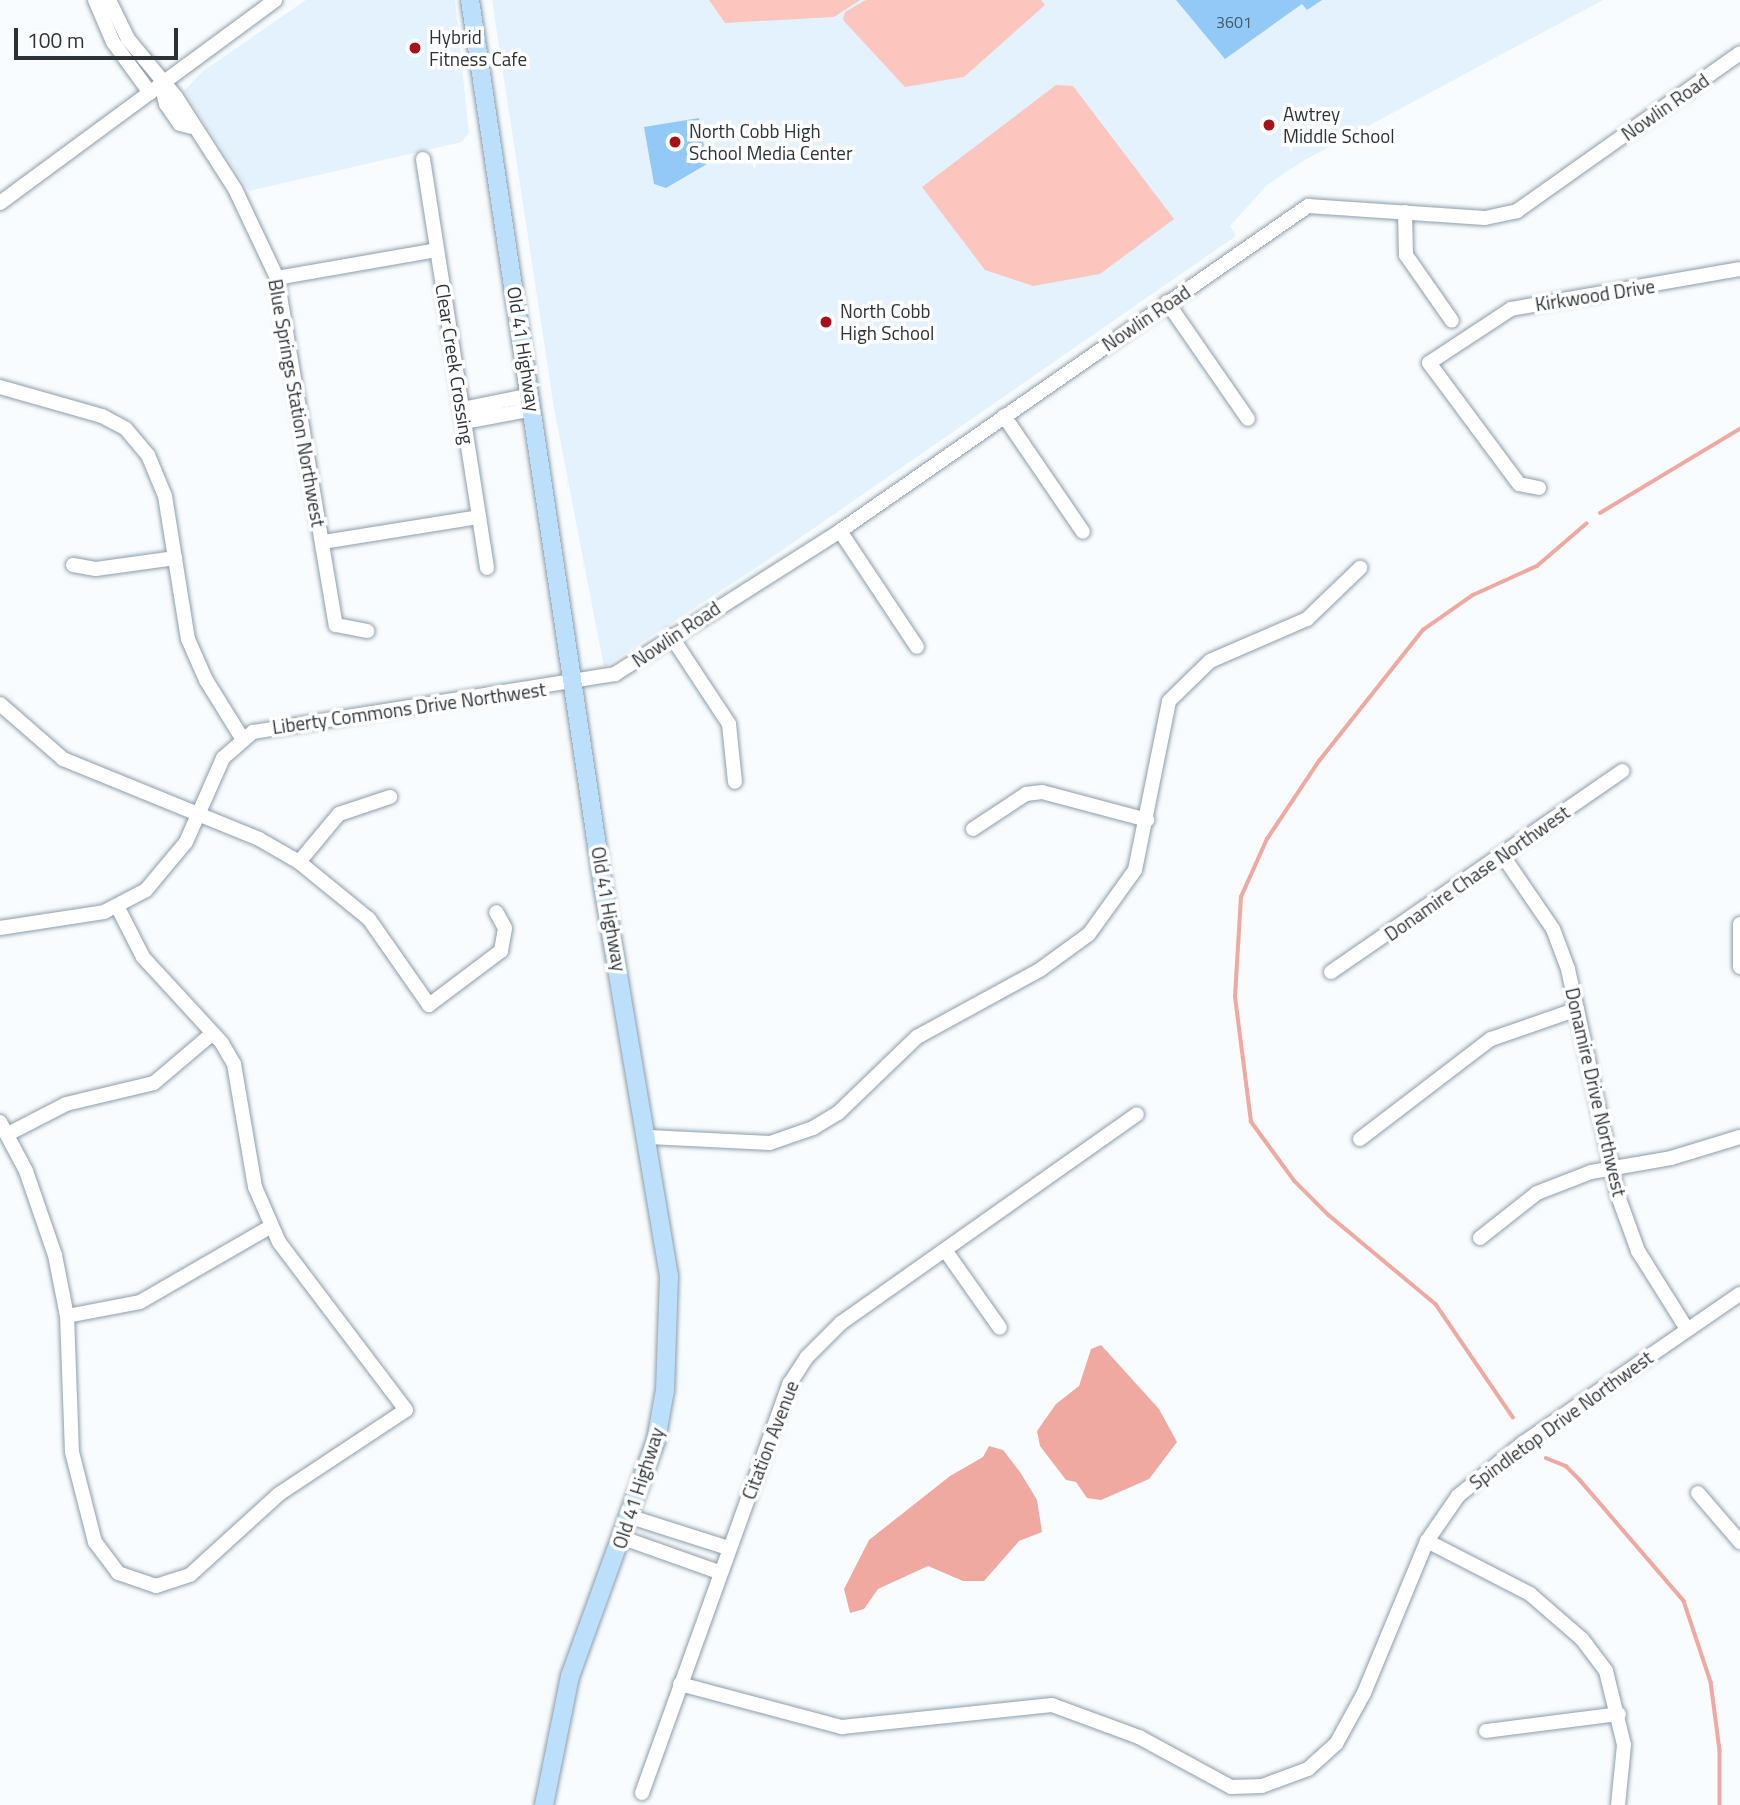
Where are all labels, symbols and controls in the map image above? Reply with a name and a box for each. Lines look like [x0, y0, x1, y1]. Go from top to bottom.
house number: 3601 [1216, 12, 1252, 32]
scale bar [18, 14, 182, 58]
text: 100 m [27, 24, 84, 56]
place label: Hybrid Fitness Cafe [429, 26, 527, 70]
marker: Hybrid Fitness Cafe [407, 40, 423, 56]
street label: Nowlin Road [1617, 69, 1713, 145]
place label: Awtrey Middle School [1283, 103, 1395, 147]
marker: Awtrey Middle School [1261, 117, 1277, 133]
place label: North Cobb High School Media Center [689, 120, 853, 164]
marker: North Cobb High School Media Center [667, 134, 683, 150]
street label: Kirkwood Drive [1534, 274, 1656, 316]
street label: Blue Springs Station Northwest [264, 277, 330, 529]
street label: Nowlin Road [1098, 280, 1194, 356]
street label: Clear Creek Crossing [431, 282, 479, 446]
street label: Old 41 Highway [503, 285, 545, 413]
place label: North Cobb High School [840, 300, 934, 344]
marker: North Cobb High School [818, 314, 834, 330]
street label: Nowlin Road [628, 596, 724, 672]
street label: Liberty Commons Drive Northwest [271, 678, 547, 738]
street label: Donamire Chase Northwest [1380, 800, 1574, 946]
street label: Old 41 Highway [587, 845, 631, 973]
street label: Donamire Drive Northwest [1561, 985, 1631, 1199]
street label: Spindletop Drive Northwest [1465, 1346, 1657, 1494]
street label: Citation Avenue [737, 1377, 803, 1503]
street label: Old 41 Highway [608, 1424, 668, 1552]

